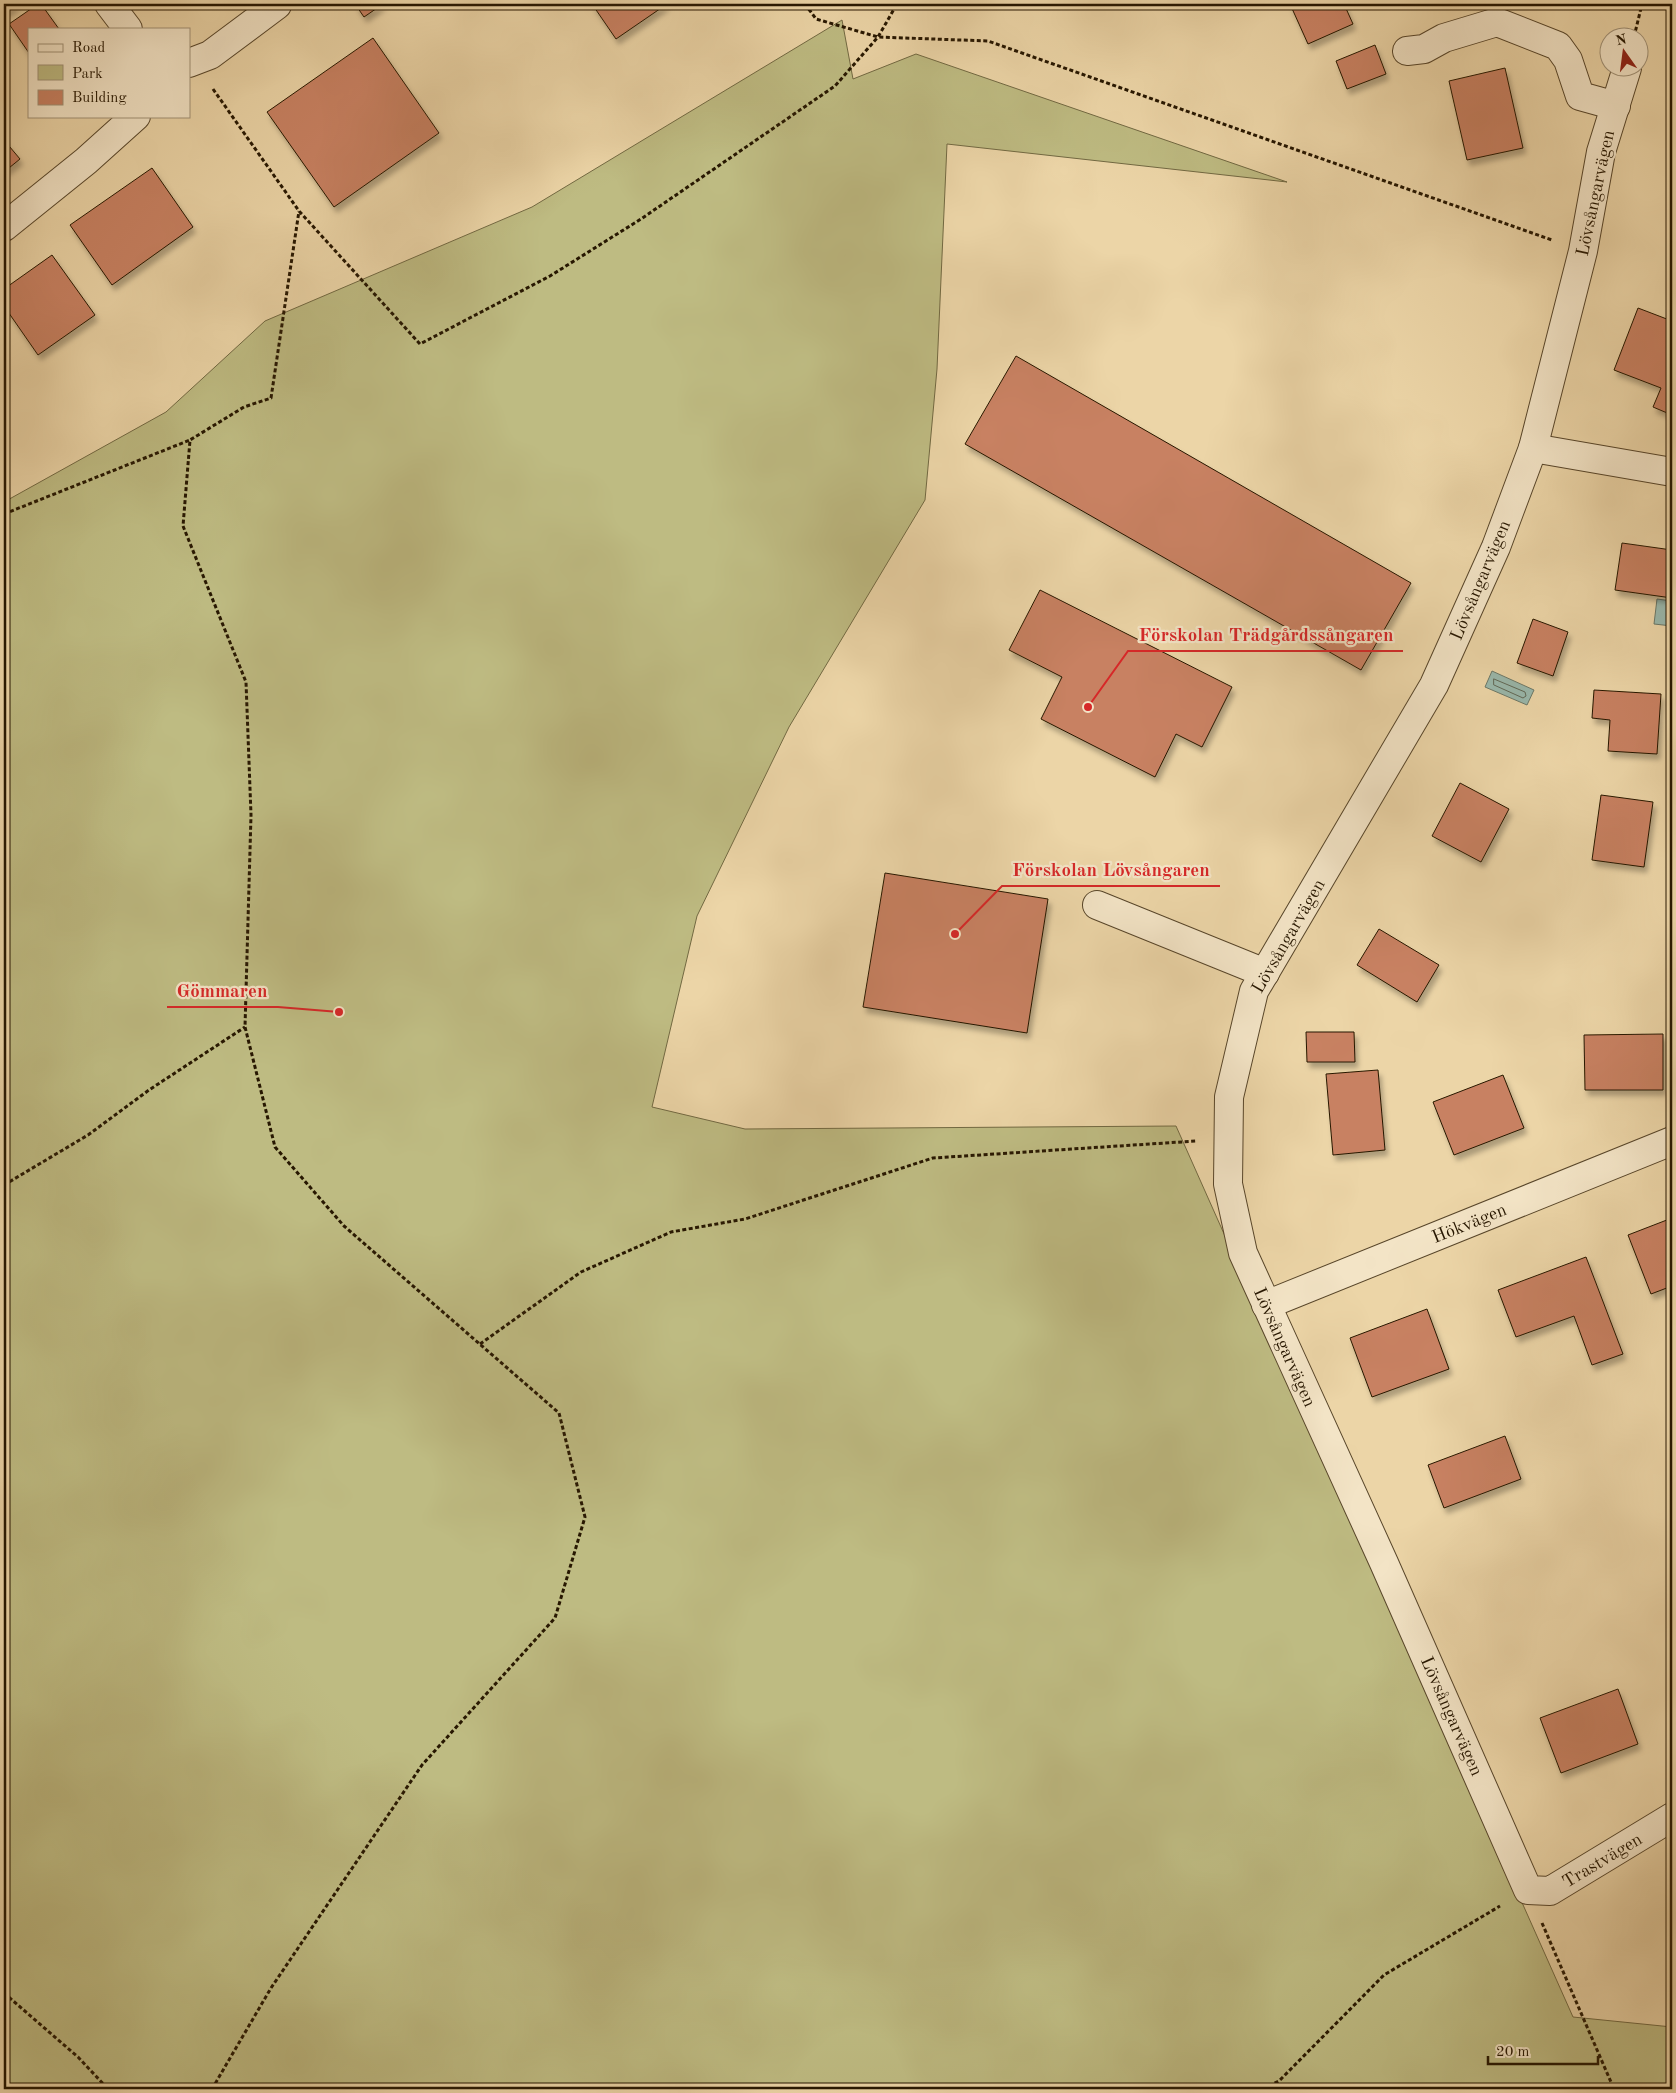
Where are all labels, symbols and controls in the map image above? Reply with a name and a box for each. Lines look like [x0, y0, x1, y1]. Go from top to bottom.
legend [28, 28, 190, 118]
north arrow [1598, 28, 1648, 78]
text: N [1614, 32, 1628, 48]
text: Road [72, 41, 106, 56]
text: Park [72, 67, 103, 82]
text: Building [72, 91, 127, 106]
street label: Lövsångarvägen [1574, 128, 1618, 258]
street label: Lövsångarvägen [1448, 518, 1514, 643]
callout: Förskolan Trädgårdssångaren [1128, 617, 1403, 651]
text: Förskolan Trädgårdssångaren [1138, 627, 1394, 646]
callout: Förskolan Lövsångaren [1002, 852, 1220, 886]
text: Förskolan Lövsångaren [1012, 862, 1210, 881]
street label: Lövsångarvägen [1249, 876, 1329, 997]
callout: Gömmaren [167, 973, 278, 1007]
text: Gömmaren [176, 983, 268, 1002]
street label: Hökvägen [1430, 1201, 1509, 1247]
street label: Lövsångarvägen [1250, 1285, 1319, 1410]
street label: Lövsångarvägen [1417, 1654, 1486, 1779]
street label: Trastvägen [1560, 1830, 1646, 1892]
scale bar [1488, 2033, 1598, 2065]
text: 20 m [1496, 2045, 1530, 2060]

